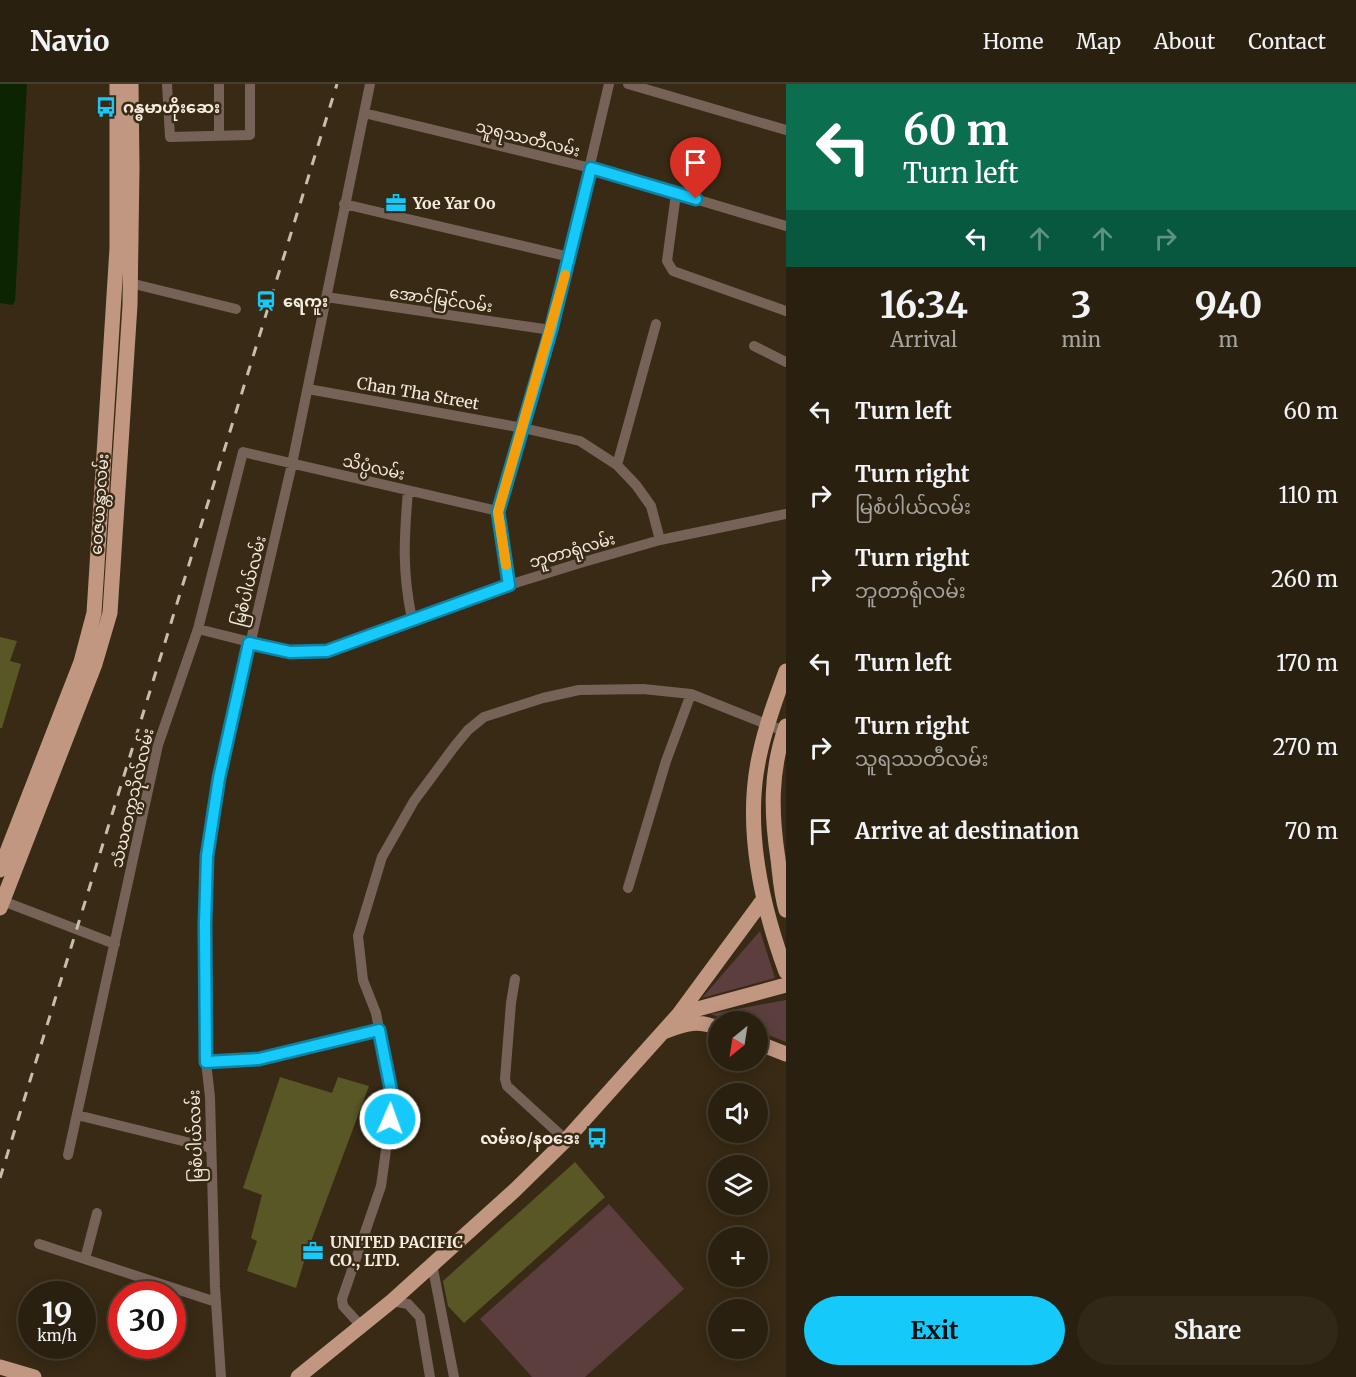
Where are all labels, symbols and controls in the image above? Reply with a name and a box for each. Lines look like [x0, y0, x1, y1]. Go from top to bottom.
text: Navio [30, 23, 110, 59]
text: Home [983, 28, 1043, 55]
text: Map [1076, 28, 1121, 55]
text: About [1154, 28, 1215, 55]
text: Contact [1248, 28, 1326, 55]
bus stop icon: ဂန္ဓမာဟိုးဆေး [94, 95, 118, 119]
place label: ဂန္ဓမာဟိုးဆေး [123, 97, 220, 121]
text: 60 m [903, 104, 1009, 156]
icon: left [804, 108, 882, 186]
street label: သူရဿတီလမ်း [473, 114, 582, 165]
pin [670, 137, 721, 199]
icon: arrive [679, 146, 712, 179]
text: Turn left [903, 156, 1018, 190]
office icon: Yoe Yar Oo [384, 191, 408, 215]
place label: Yoe Yar Oo [412, 193, 496, 213]
icon: left [960, 222, 993, 255]
icon: ahead [1023, 222, 1056, 255]
icon: ahead [1086, 222, 1119, 255]
icon: right [1149, 222, 1182, 255]
street label: အောင်မြင်လမ်း [388, 281, 494, 320]
text: 16:34 [880, 283, 968, 328]
text: 3 [1071, 283, 1092, 328]
text: 940 [1195, 283, 1262, 328]
station icon: ရေကူး [254, 289, 278, 313]
place label: ရေကူး [283, 291, 328, 315]
text: Arrival [890, 327, 957, 352]
text: min [1061, 327, 1101, 352]
text: m [1219, 327, 1238, 352]
street label: Chan Tha Street [355, 372, 481, 414]
icon: left [804, 395, 837, 428]
text: Turn left [855, 397, 952, 425]
text: 60 m [1284, 397, 1338, 425]
street label: သိပ္ပံလမ်း [340, 449, 407, 488]
street label: ဝေဇယန္တာလမ်း [84, 453, 117, 556]
text: Turn right [855, 460, 969, 488]
icon: right [804, 479, 837, 512]
text: 110 m [1279, 481, 1338, 509]
text: မြစံပါယ်လမ်း [855, 494, 971, 519]
street label: ဘူတာရုံလမ်း [526, 527, 619, 577]
street label: မြစံပါယ်လမ်း [227, 533, 274, 629]
text: Turn right [855, 544, 969, 572]
icon: right [804, 563, 837, 596]
text: 260 m [1271, 565, 1338, 593]
text: ဘူတာရုံလမ်း [855, 578, 966, 603]
icon: left [804, 647, 837, 680]
text: Turn left [855, 649, 952, 677]
text: 170 m [1276, 649, 1338, 677]
text: Turn right [855, 712, 969, 740]
street label: သံဃတက္ကသိုလ်လမ်း [105, 726, 163, 871]
icon: right [804, 731, 837, 764]
text: 270 m [1272, 733, 1338, 761]
text: သူရဿတီလမ်း [855, 746, 988, 771]
icon: arrive [804, 815, 837, 848]
text: Arrive at destination [855, 817, 1079, 845]
text: 70 m [1285, 817, 1338, 845]
north arrow [708, 1011, 768, 1071]
map controls [708, 1011, 768, 1359]
button: sound [708, 1083, 768, 1143]
position arrow [358, 1087, 422, 1151]
street label: မြစံပါယ်လမ်း [182, 1089, 211, 1183]
bus stop icon: လမ်းဝ/နဝဒေး [585, 1126, 609, 1150]
place label: လမ်းဝ/နဝဒေး [480, 1127, 580, 1152]
button: layers [708, 1155, 768, 1215]
button: + [708, 1227, 768, 1287]
place label: UNITED PACIFIC CO., LTD. [330, 1232, 463, 1271]
office icon: UNITED PACIFIC CO., LTD. [301, 1239, 325, 1263]
speed limit sign: 30 [108, 1281, 186, 1359]
text: 19 [41, 1294, 73, 1332]
button: Exit [804, 1296, 1065, 1365]
button: Share [1077, 1296, 1338, 1365]
button: − [708, 1299, 768, 1359]
text: km/h [37, 1326, 77, 1345]

